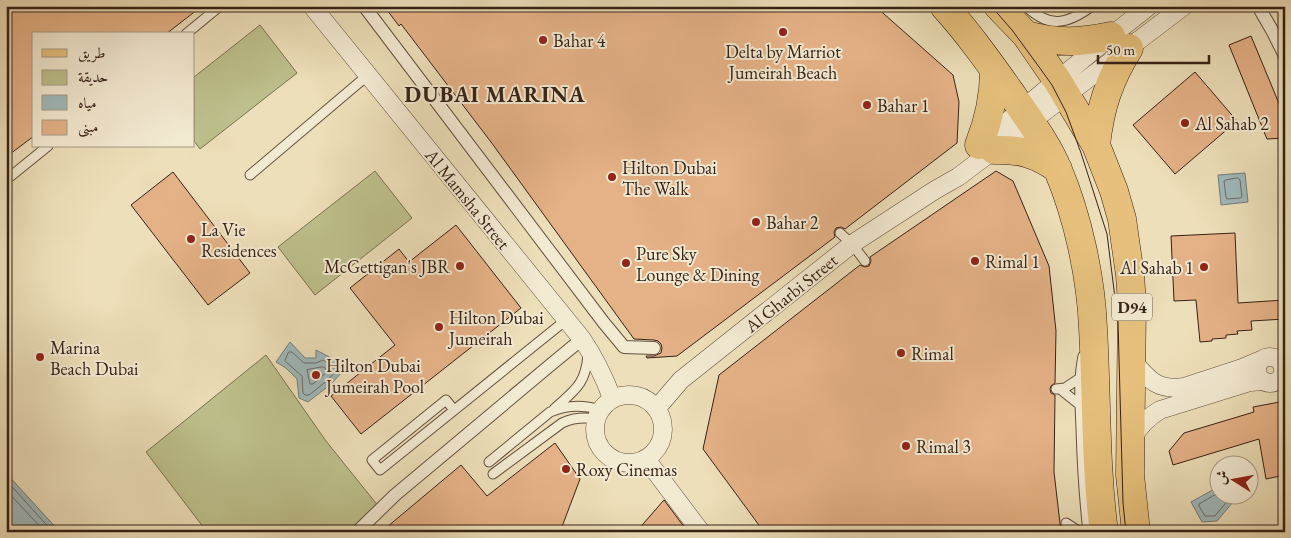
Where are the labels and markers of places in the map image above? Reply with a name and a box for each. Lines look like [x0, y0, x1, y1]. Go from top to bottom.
marker: Delta by Marriot Jumeirah Beach [777, 26, 789, 38]
place label: Bahar 4 [553, 29, 606, 52]
marker: Bahar 4 [537, 34, 549, 46]
place label: Delta by Marriot Jumeirah Beach [725, 40, 841, 84]
place label: Bahar 1 [877, 94, 929, 117]
marker: Bahar 1 [861, 99, 873, 111]
place label: Al Sahab 2 [1194, 112, 1269, 135]
marker: Al Sahab 2 [1179, 117, 1191, 129]
place label: Hilton Dubai The Walk [622, 156, 717, 200]
marker: Hilton Dubai The Walk [606, 171, 618, 183]
place label: Bahar 2 [766, 211, 819, 234]
marker: Bahar 2 [750, 216, 762, 228]
place label: La Vie Residences [201, 218, 277, 262]
marker: La Vie Residences [185, 233, 197, 245]
place label: Pure Sky Lounge & Dining [636, 242, 759, 286]
place label: Rimal 1 [985, 250, 1040, 273]
place label: McGettigan's JBR [324, 255, 450, 278]
marker: Rimal 1 [969, 255, 981, 267]
place label: Al Sahab 1 [1119, 256, 1194, 279]
marker: Pure Sky Lounge & Dining [620, 257, 632, 269]
marker: McGettigan's JBR [454, 260, 466, 272]
marker: Al Sahab 1 [1198, 261, 1210, 273]
place label: Hilton Dubai Jumeirah [447, 306, 544, 350]
marker: Hilton Dubai Jumeirah [433, 321, 445, 333]
place label: Marina Beach Dubai [50, 336, 139, 380]
place label: Rimal [911, 342, 954, 365]
marker: Rimal [895, 347, 907, 359]
marker: Marina Beach Dubai [34, 351, 46, 363]
place label: Hilton Dubai Jumeirah Pool [324, 354, 424, 398]
marker: Hilton Dubai Jumeirah Pool [310, 369, 322, 381]
place label: Rimal 3 [916, 435, 971, 458]
marker: Rimal 3 [900, 440, 912, 452]
place label: Roxy Cinemas [576, 458, 677, 481]
marker: Roxy Cinemas [560, 463, 572, 475]

